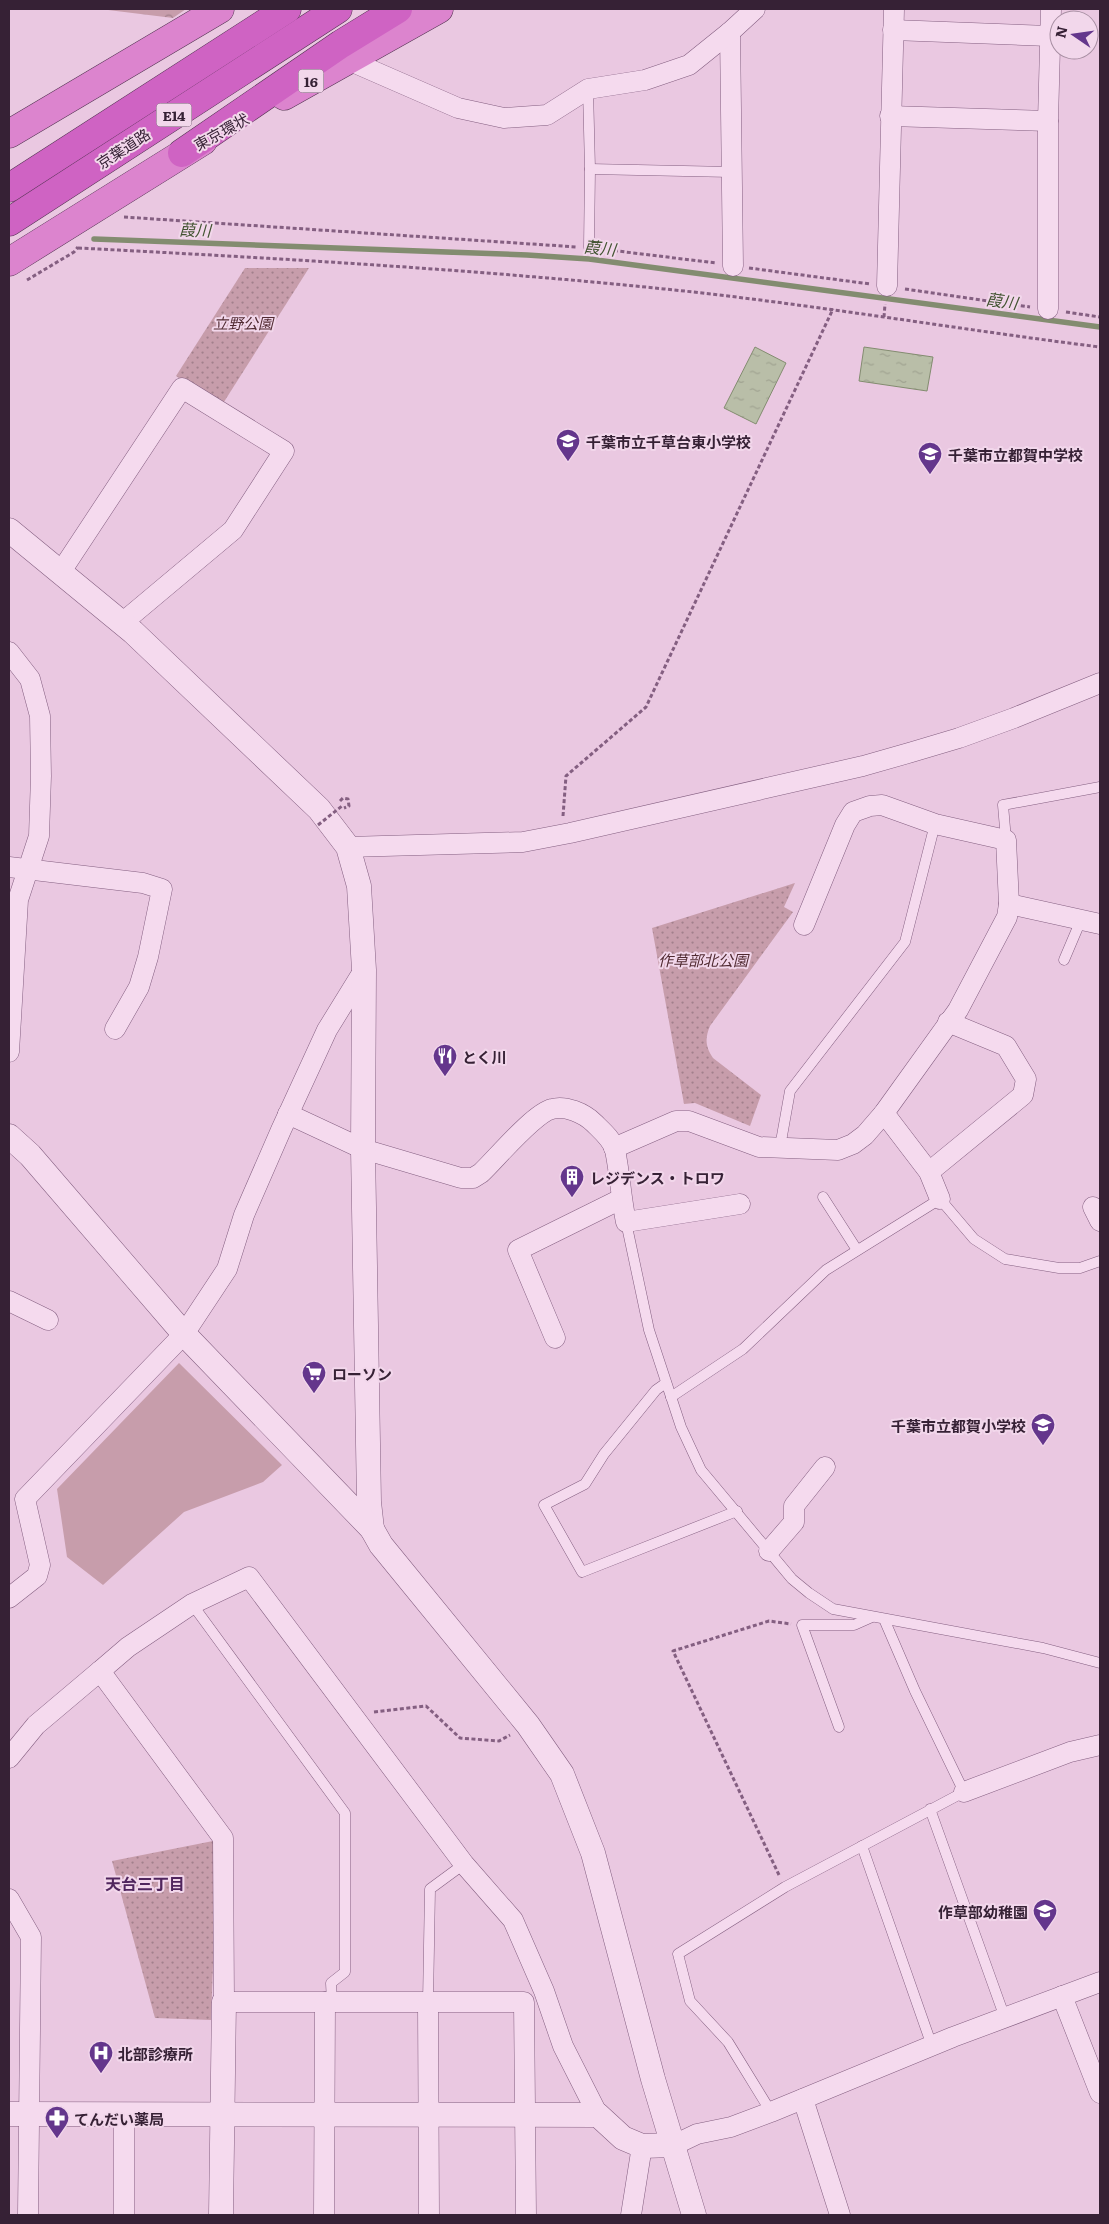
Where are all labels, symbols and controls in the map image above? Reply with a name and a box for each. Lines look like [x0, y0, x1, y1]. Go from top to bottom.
north arrow [1049, 10, 1099, 60]
text: N [1049, 24, 1071, 40]
road number: 16 [298, 70, 324, 92]
road number: E14 [156, 104, 192, 126]
street label: 東京環状 [189, 106, 253, 156]
street label: 京葉道路 [92, 122, 154, 174]
water label: 葭川 [179, 216, 213, 242]
water label: 葭川 [583, 233, 619, 261]
water label: 葭川 [984, 286, 1021, 314]
park label: 立野公園 [213, 311, 275, 334]
school or university icon: 千葉市立千草台東小学校 [555, 428, 581, 462]
place label: 千葉市立千草台東小学校 [586, 430, 751, 453]
school or university icon: 千葉市立都賀中学校 [917, 441, 943, 475]
place label: 千葉市立都賀中学校 [948, 443, 1083, 466]
park label: 作草部北公園 [658, 948, 750, 971]
restaurant icon: とく川 [432, 1043, 458, 1077]
place label: とく川 [462, 1045, 507, 1068]
building icon: レジデンス・トロワ [559, 1164, 585, 1198]
place label: レジデンス・トロワ [590, 1166, 725, 1189]
supermarket icon: ローソン [301, 1360, 327, 1394]
place label: ローソン [332, 1362, 392, 1385]
school or university icon: 千葉市立都賀小学校 [1030, 1412, 1056, 1446]
place label: 千葉市立都賀小学校 [891, 1414, 1026, 1437]
district label: 天台三丁目 [105, 1871, 185, 1895]
school or university icon: 作草部幼稚園 [1032, 1898, 1058, 1932]
place label: 作草部幼稚園 [938, 1900, 1028, 1923]
hospital icon: 北部診療所 [88, 2040, 114, 2074]
place label: 北部診療所 [118, 2042, 193, 2065]
pharmacy icon: てんだい薬局 [44, 2105, 70, 2139]
place label: てんだい薬局 [74, 2107, 164, 2130]

